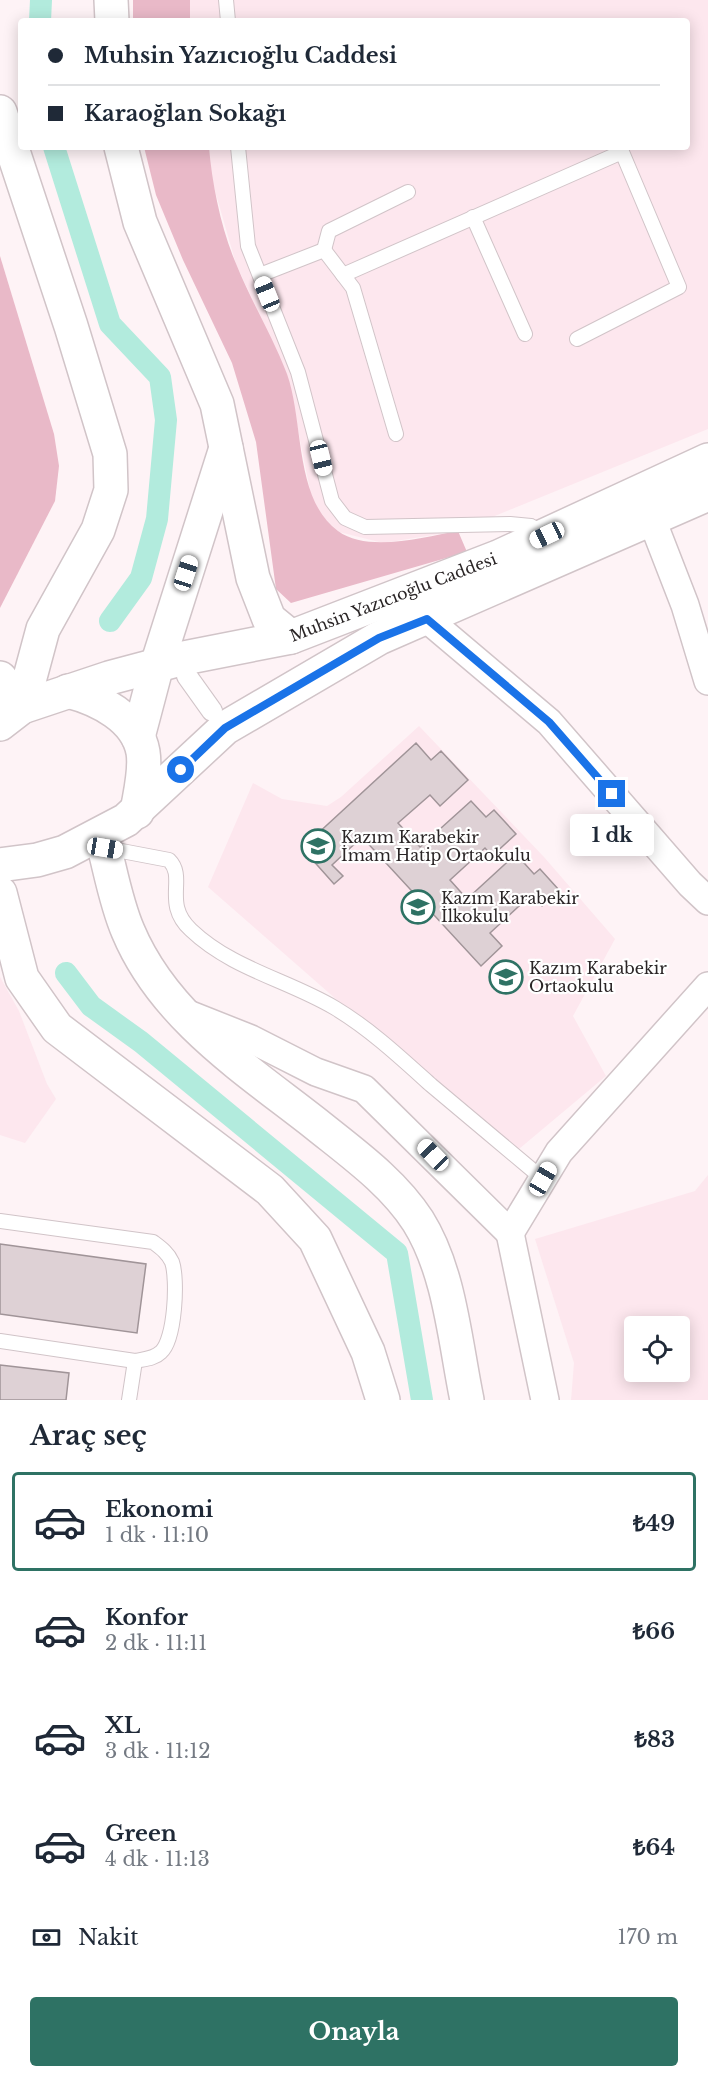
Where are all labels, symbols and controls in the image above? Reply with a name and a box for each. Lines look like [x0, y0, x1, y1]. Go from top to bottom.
text: Muhsin Yazıcıoğlu Caddesi [84, 42, 397, 69]
text: Karaoğlan Sokağı [84, 100, 286, 127]
car [252, 274, 282, 314]
car [308, 438, 334, 478]
car [527, 519, 567, 551]
street label: Muhsin Yazıcıoğlu Caddesi [287, 548, 500, 646]
car [172, 553, 200, 593]
route start [167, 756, 194, 783]
route end [598, 780, 625, 807]
callout: 1 dk [570, 815, 654, 857]
text: 1 dk [591, 823, 633, 847]
place label: Kazım Karabekir İmam Hatip Ortaokulu [341, 827, 531, 865]
school or university icon: Kazım Karabekir İmam Hatip Ortaokulu [300, 828, 336, 864]
car [86, 836, 124, 860]
place label: Kazım Karabekir İlkokulu [441, 888, 579, 926]
school or university icon: Kazım Karabekir İlkokulu [400, 889, 436, 925]
place label: Kazım Karabekir Ortaokulu [529, 958, 667, 996]
school or university icon: Kazım Karabekir Ortaokulu [488, 959, 524, 995]
car [414, 1136, 452, 1174]
car [526, 1159, 560, 1199]
map controls [624, 1316, 690, 1382]
button: locate [624, 1316, 690, 1382]
text: Araç seç [30, 1419, 147, 1452]
icon: car [33, 1495, 87, 1549]
text: Ekonomi [105, 1496, 213, 1523]
text: ₺49 [633, 1510, 675, 1537]
text: 1 dk · 11:10 [105, 1523, 209, 1547]
icon: car [33, 1603, 87, 1657]
text: Konfor [105, 1604, 188, 1631]
text: ₺66 [633, 1618, 675, 1645]
text: 2 dk · 11:11 [105, 1631, 207, 1655]
icon: car [33, 1711, 87, 1765]
text: XL [105, 1712, 140, 1739]
text: ₺83 [634, 1726, 675, 1753]
text: 3 dk · 11:12 [105, 1739, 211, 1763]
icon: car [33, 1819, 87, 1873]
text: Green [105, 1820, 177, 1847]
text: ₺64 [633, 1834, 675, 1861]
text: 4 dk · 11:13 [105, 1847, 210, 1871]
icon: cash [30, 1921, 63, 1954]
text: Nakit [78, 1924, 139, 1951]
text: 170 m [618, 1925, 678, 1949]
button: Onayla [30, 1997, 678, 2066]

